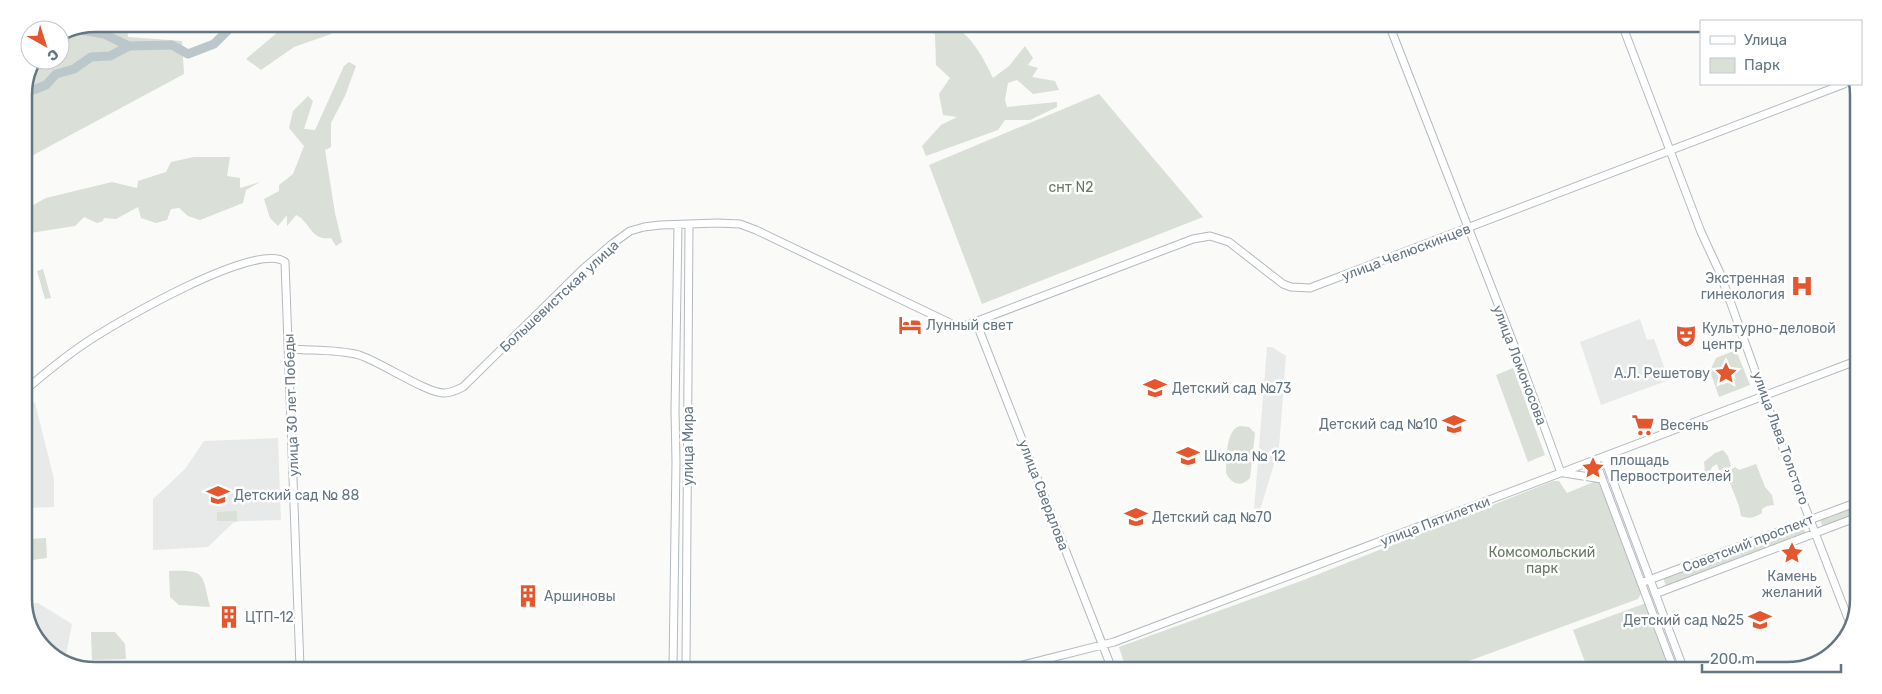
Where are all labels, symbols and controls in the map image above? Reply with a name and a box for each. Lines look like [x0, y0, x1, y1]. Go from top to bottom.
north arrow [20, 20, 70, 70]
legend [1700, 20, 1862, 85]
text: Улица [1744, 31, 1787, 49]
text: С [44, 45, 62, 65]
text: Парк [1744, 56, 1780, 74]
park label: снт N2 [1049, 179, 1093, 196]
street label: улица Челюскинцев [1339, 220, 1473, 285]
street label: Большевистская улица [496, 237, 622, 356]
place label: Экстренная гинекология [1701, 270, 1785, 303]
hospital icon: Экстренная гинекология [1789, 273, 1815, 299]
street label: улица Ломоносова [1489, 303, 1550, 428]
hotel icon: Лунный свет [897, 312, 923, 338]
place label: Лунный свет [926, 317, 1013, 334]
place label: Культурно-деловой центр [1702, 320, 1836, 353]
theatre icon: Культурно-деловой центр [1673, 323, 1699, 349]
street label: улица 30 лет Победы [281, 333, 302, 477]
place icon: А.Л. Решетову [1713, 360, 1739, 386]
place label: А.Л. Решетову [1614, 365, 1710, 382]
street label: улица Льва Толстого [1749, 369, 1813, 507]
school or university icon: Детский сад №73 [1142, 375, 1168, 401]
place label: Детский сад №73 [1172, 380, 1291, 397]
street label: улица Мира [680, 406, 697, 486]
school or university icon: Детский сад №10 [1441, 411, 1467, 437]
supermarket icon: Весень [1630, 412, 1656, 438]
place label: Детский сад №10 [1319, 416, 1438, 433]
place label: Весень [1660, 417, 1708, 434]
street label: улица Свердлова [1015, 437, 1072, 553]
school or university icon: Школа № 12 [1175, 443, 1201, 469]
place label: Школа № 12 [1204, 448, 1286, 465]
place label: площадь Первостроителей [1610, 452, 1731, 485]
place icon: площадь Первостроителей [1580, 455, 1606, 481]
school or university icon: Детский сад № 88 [205, 482, 231, 508]
place label: Детский сад № 88 [234, 487, 359, 504]
street label: улица Пятилетки [1378, 493, 1492, 550]
school or university icon: Детский сад №70 [1123, 504, 1149, 530]
place label: Детский сад №70 [1152, 509, 1272, 526]
street label: Советский проспект [1680, 511, 1816, 576]
place icon: Камень желаний [1779, 540, 1805, 566]
park label: Комсомольский парк [1489, 544, 1595, 577]
place label: Камень желаний [1762, 568, 1822, 601]
building icon: Аршиновы [515, 583, 541, 609]
place label: Аршиновы [544, 588, 616, 605]
building icon: ЦТП-12 [216, 604, 242, 630]
school or university icon: Детский сад №25 [1747, 607, 1773, 633]
place label: ЦТП-12 [245, 609, 294, 626]
place label: Детский сад №25 [1623, 612, 1744, 629]
scale bar [1702, 642, 1841, 674]
text: 200 m [1710, 650, 1755, 668]

